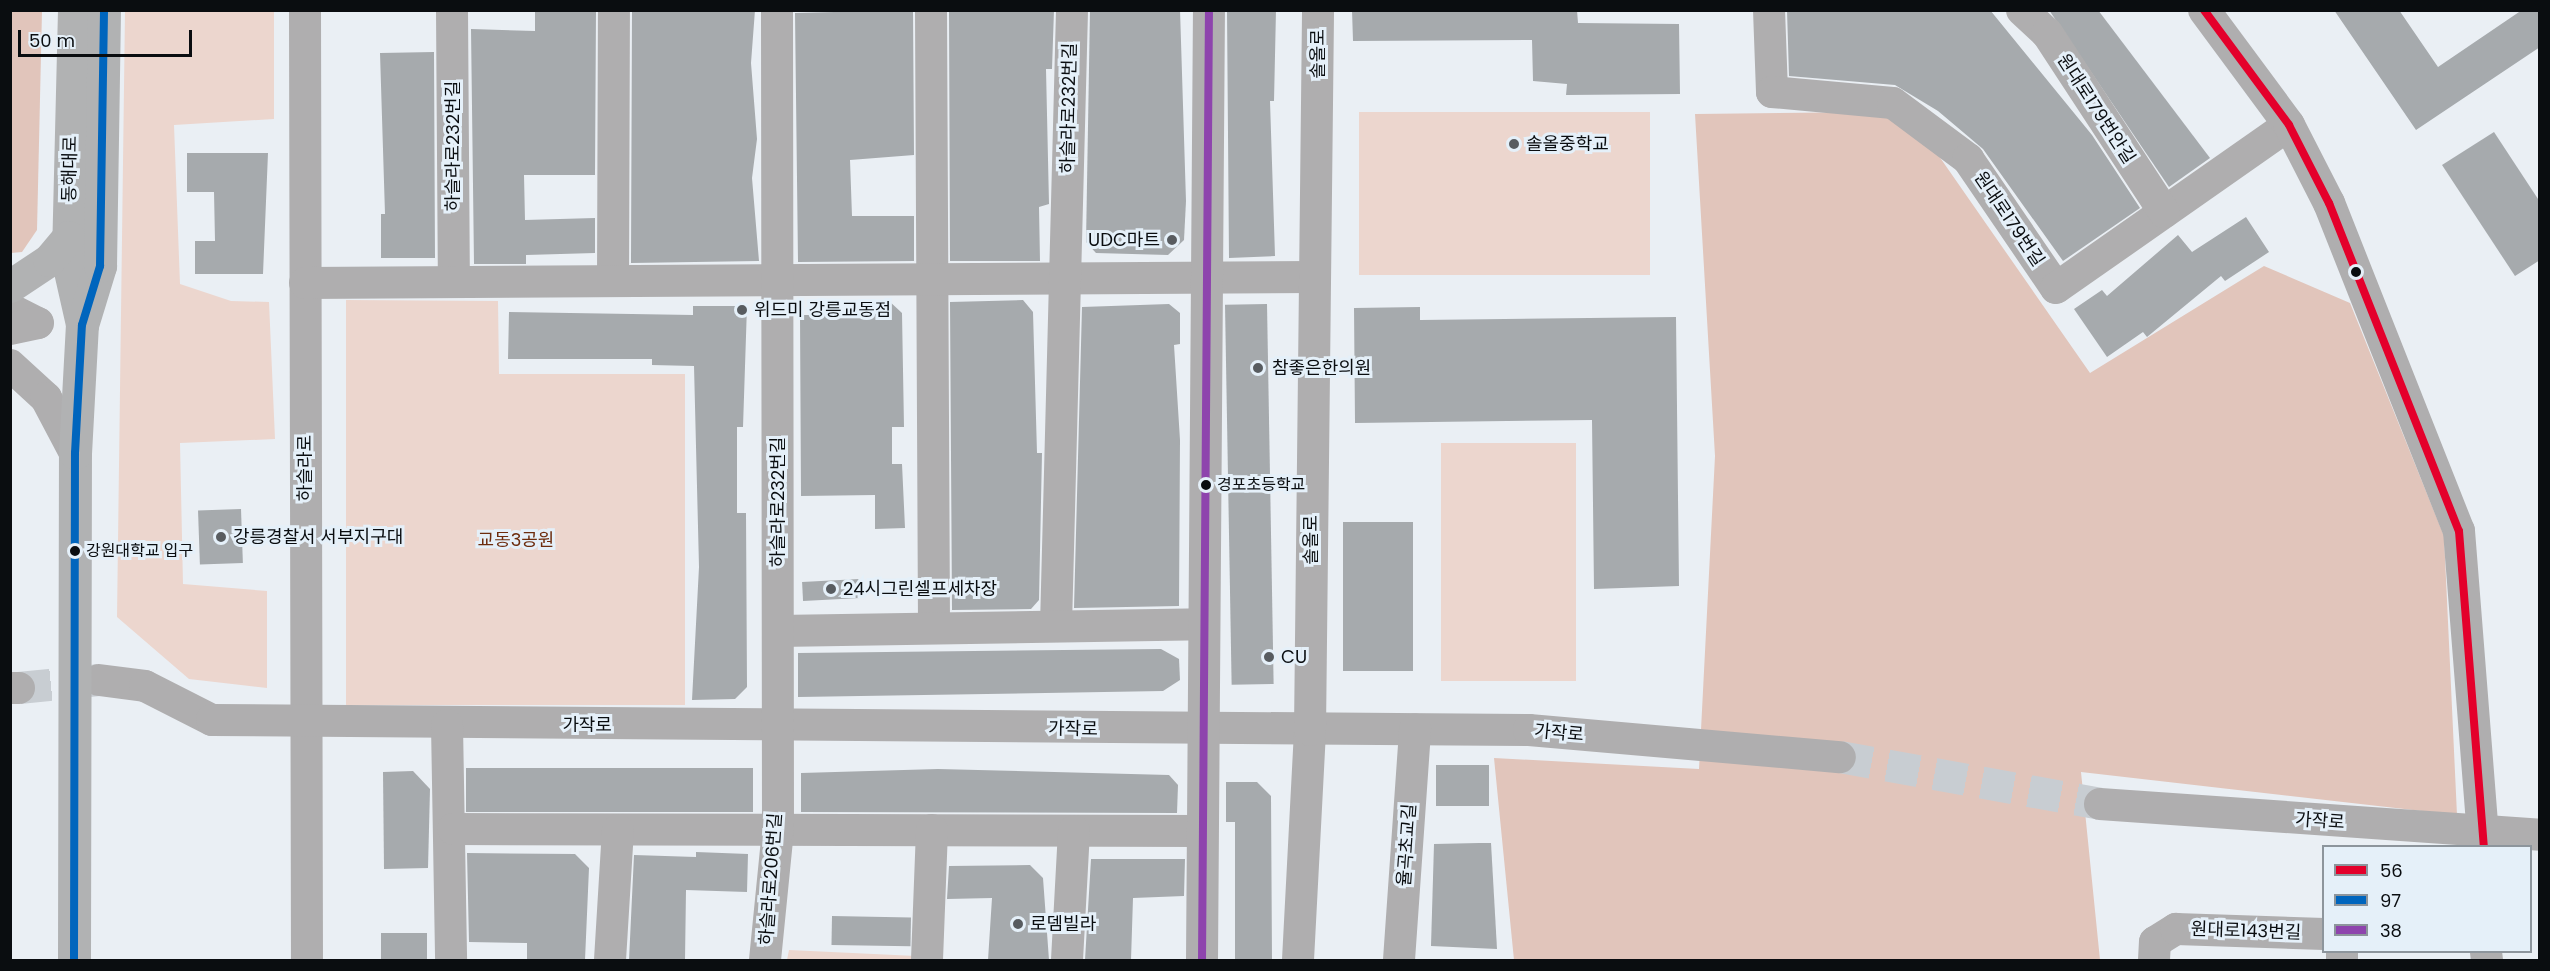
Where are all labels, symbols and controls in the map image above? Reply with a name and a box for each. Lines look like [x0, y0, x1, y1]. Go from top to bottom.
scale bar [21, 18, 195, 56]
text: 50 m [29, 28, 75, 53]
street label: 솔올로 [1307, 29, 1329, 79]
street label: 하슬라로232번길 [1057, 42, 1081, 174]
street label: 원대로179번안길 [2053, 50, 2139, 168]
street label: 하슬라로232번길 [442, 81, 464, 211]
place label: 솔올중학교 [1526, 133, 1609, 155]
street label: 동해대로 [59, 136, 81, 202]
marker: 솔올중학교 [1507, 137, 1521, 151]
street label: 원대로179번길 [1969, 167, 2049, 271]
place label: UDC마트 [1088, 229, 1160, 251]
marker: UDC마트 [1165, 233, 1179, 247]
unlabelled marker [2350, 266, 2362, 278]
place label: 위드미 강릉교동점 [754, 299, 891, 321]
marker: 위드미 강릉교동점 [735, 303, 749, 317]
place label: 참좋은한의원 [1272, 357, 1371, 379]
marker: 참좋은한의원 [1249, 359, 1267, 377]
street label: 하슬라로 [294, 435, 316, 501]
street label: 하슬라로232번길 [767, 437, 789, 567]
place label: 경포초등학교 [1217, 475, 1305, 495]
marker: 경포초등학교 [1200, 479, 1212, 491]
street label: 솔올로 [1300, 515, 1322, 565]
place label: 강릉경찰서 서부지구대 [233, 526, 403, 548]
park label: 교동3공원 [478, 529, 554, 551]
marker: 강릉경찰서 서부지구대 [214, 530, 228, 544]
place label: 강원대학교 입구 [86, 541, 193, 561]
marker: 강원대학교 입구 [69, 545, 81, 557]
place label: 24시그린셀프세차장 [843, 578, 997, 600]
marker: 24시그린셀프세차장 [824, 582, 838, 596]
place label: CU [1281, 646, 1307, 668]
marker: CU [1262, 650, 1276, 664]
street label: 가작로 [562, 714, 612, 736]
street label: 가작로 [1048, 718, 1098, 740]
street label: 가작로 [1533, 720, 1585, 746]
street label: 율곡초교길 [1393, 803, 1421, 887]
street label: 가작로 [2294, 808, 2346, 834]
street label: 하슬라로206번길 [756, 812, 786, 946]
legend [2322, 845, 2532, 953]
text: 56 [2380, 858, 2403, 883]
text: 97 [2380, 888, 2401, 913]
place label: 로뎀빌라 [1030, 913, 1096, 935]
marker: 로뎀빌라 [1011, 917, 1025, 931]
street label: 원대로143번길 [2190, 918, 2302, 944]
text: 38 [2380, 918, 2402, 943]

